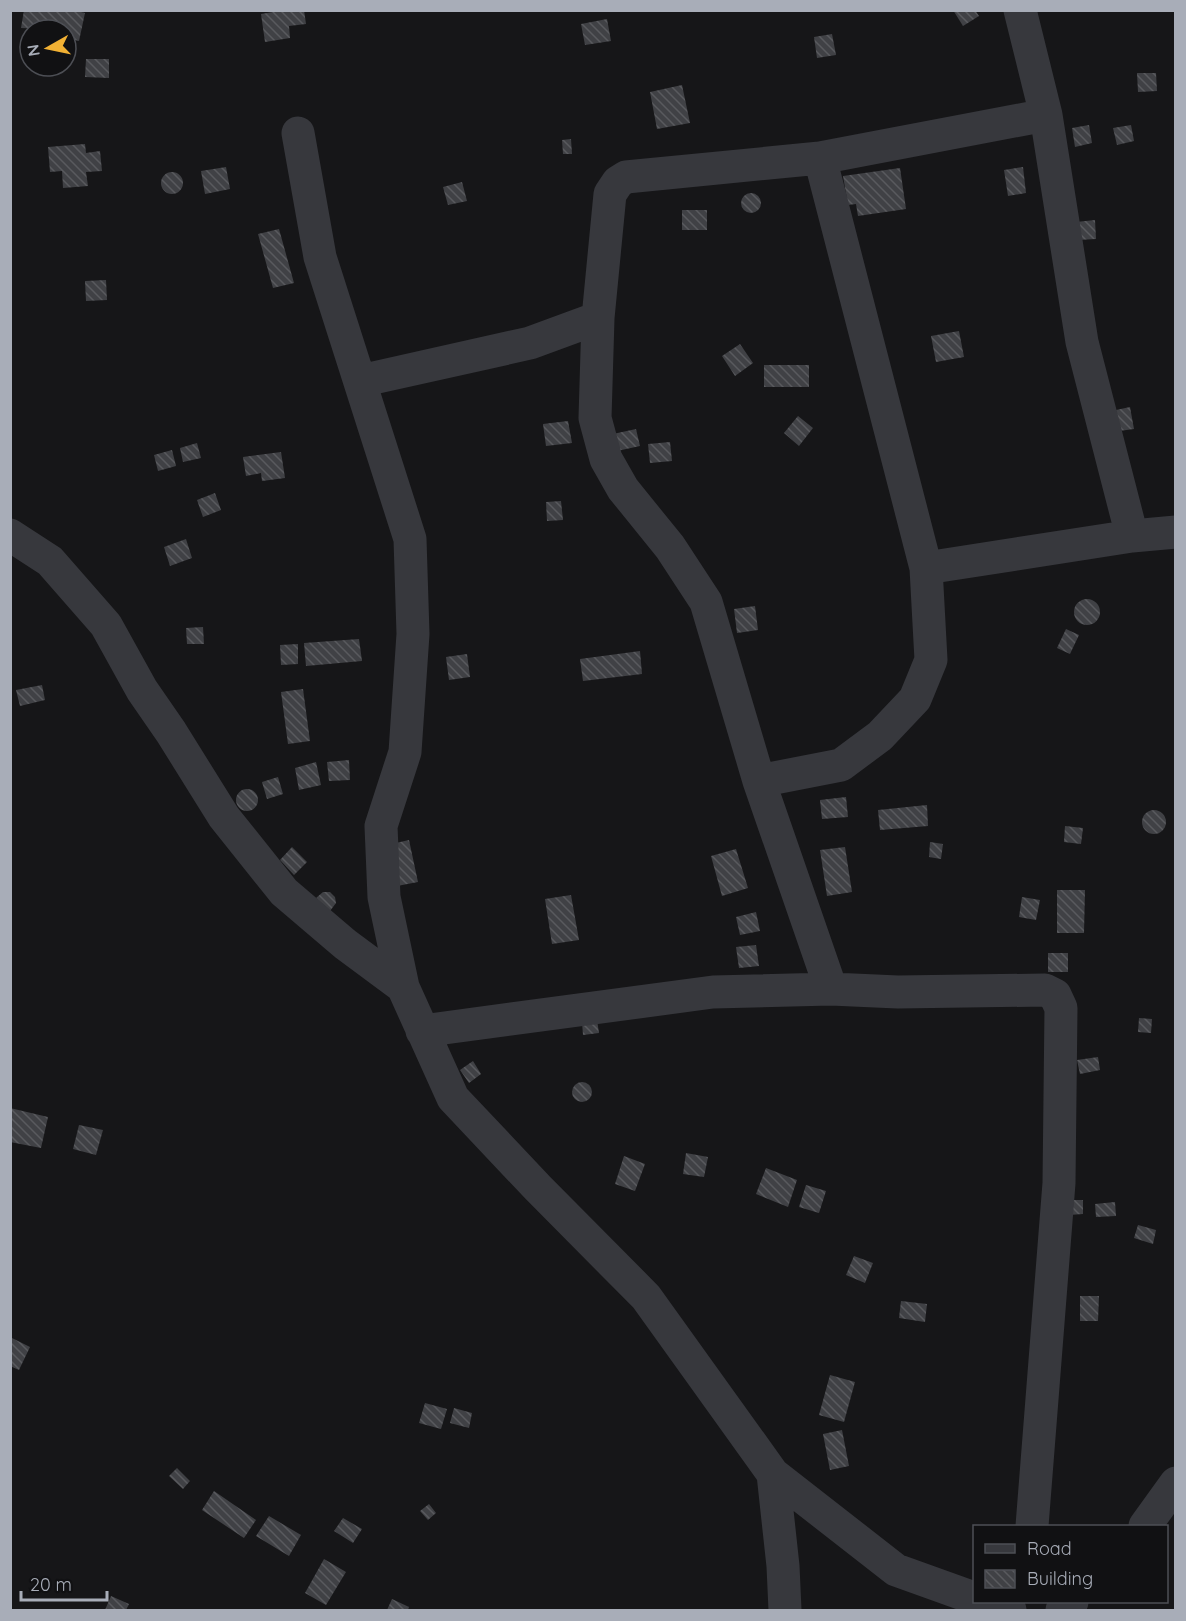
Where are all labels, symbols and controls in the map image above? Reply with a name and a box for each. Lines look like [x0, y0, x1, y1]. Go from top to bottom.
north arrow [18, 18, 78, 78]
text: N [22, 43, 44, 58]
legend [973, 1525, 1168, 1603]
text: Road [1027, 1537, 1072, 1560]
scale bar [21, 1564, 106, 1602]
text: Building [1027, 1567, 1093, 1590]
text: 20 m [30, 1573, 72, 1596]

